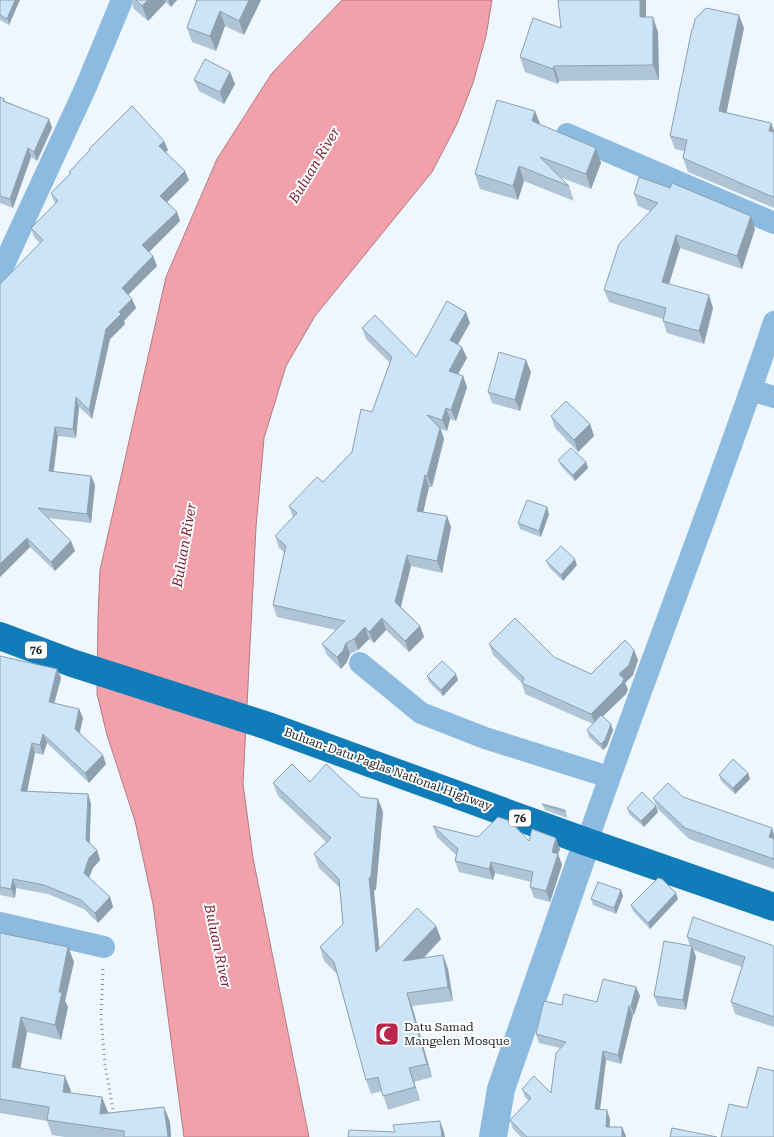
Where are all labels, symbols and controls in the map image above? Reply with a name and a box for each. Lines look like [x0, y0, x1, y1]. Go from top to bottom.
water label: Buluan River [285, 124, 343, 207]
water label: Buluan River [169, 502, 199, 589]
road number: 76 [25, 642, 47, 658]
street label: Buluan-Datu Paglas National Highway [282, 725, 495, 814]
road number: 76 [509, 810, 531, 826]
water label: Buluan River [201, 902, 235, 989]
place label: Datu Samad Mangelen Mosque [404, 1020, 510, 1048]
mosque icon: Datu Samad Mangelen Mosque [374, 1021, 400, 1047]

